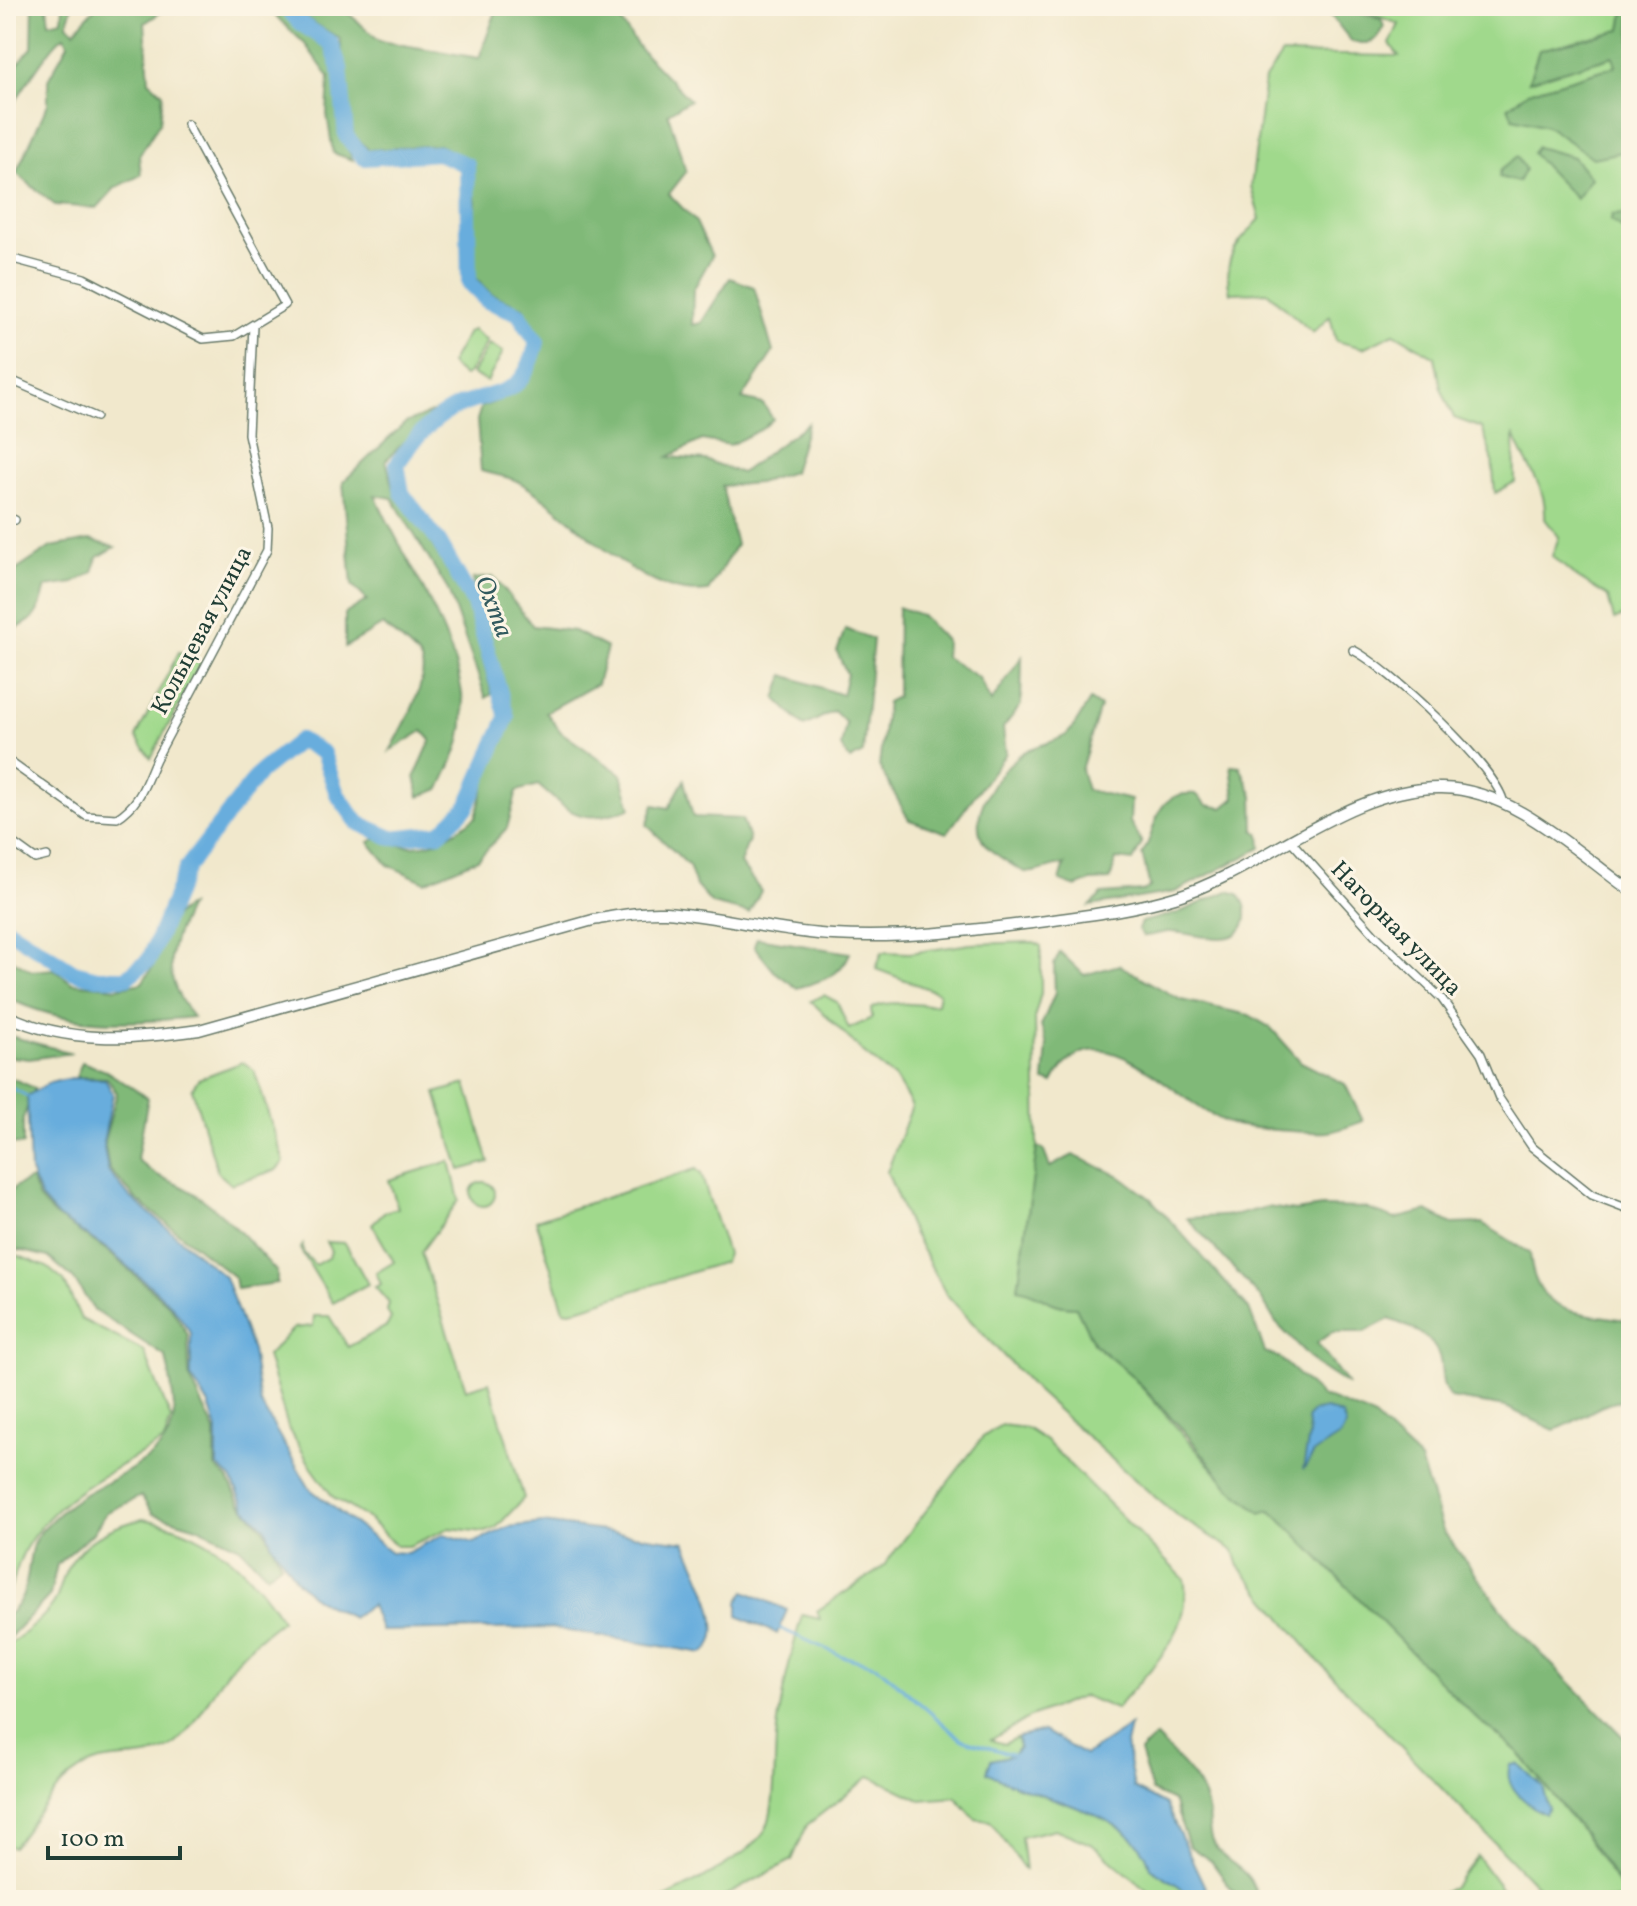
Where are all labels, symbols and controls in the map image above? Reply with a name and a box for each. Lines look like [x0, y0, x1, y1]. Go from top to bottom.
street label: Кольцевая улица [144, 541, 262, 721]
water label: Охта [465, 571, 521, 643]
street label: Нагорная улица [1322, 854, 1469, 1005]
scale bar [48, 1810, 180, 1860]
text: 100 m [60, 1823, 125, 1857]

